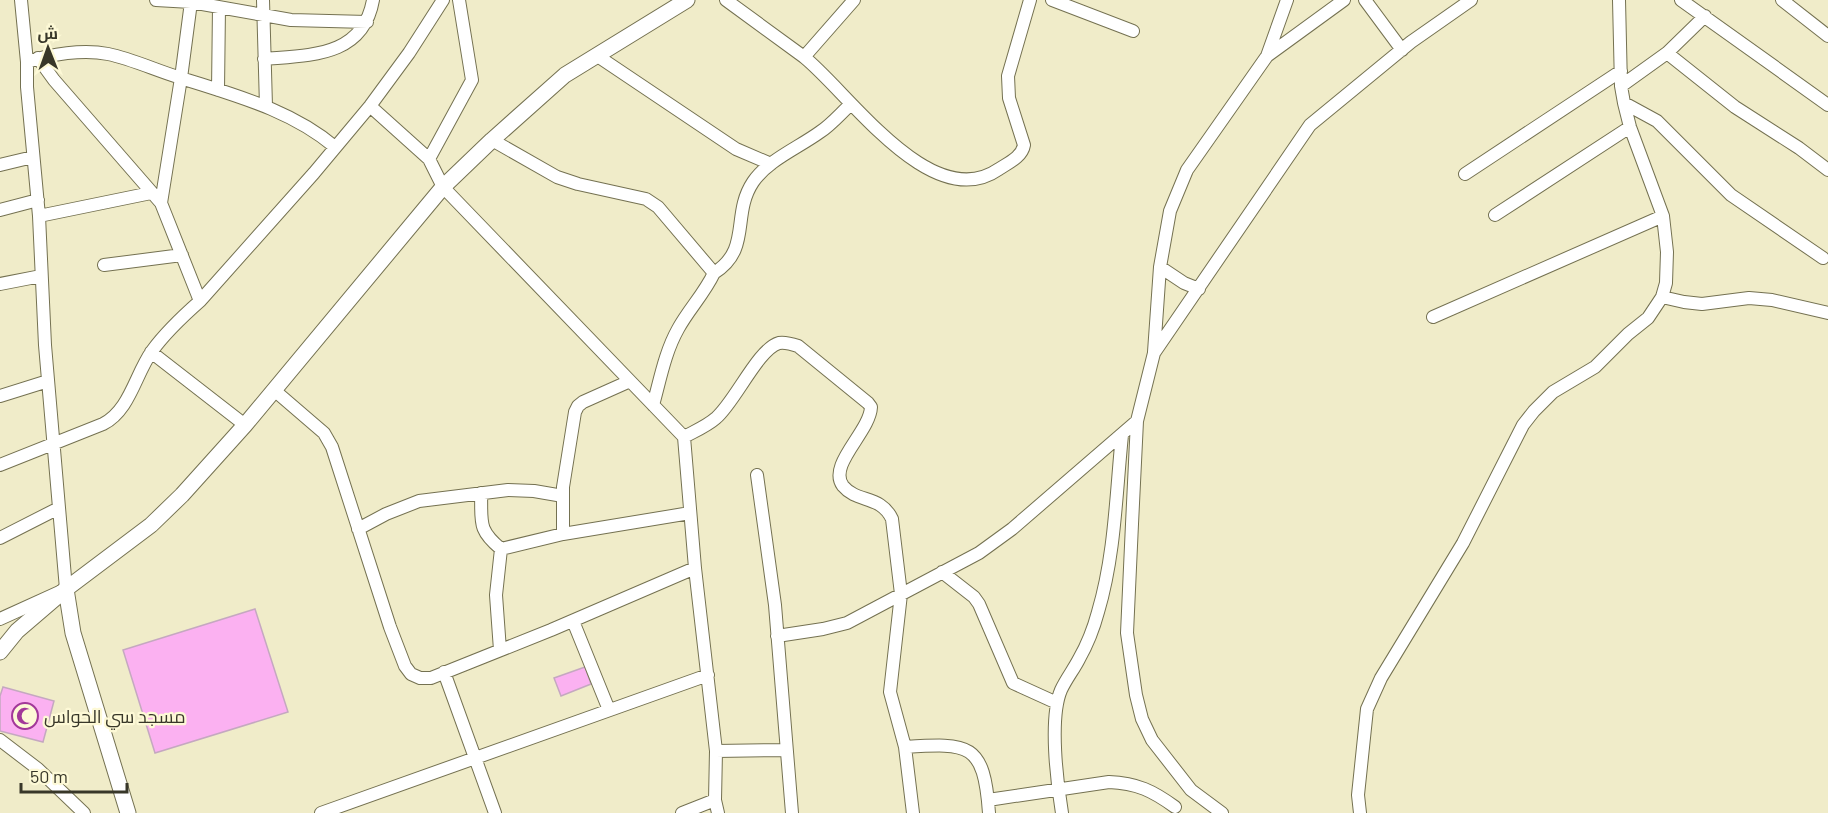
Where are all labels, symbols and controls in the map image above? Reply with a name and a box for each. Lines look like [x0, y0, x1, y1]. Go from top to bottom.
north arrow [18, 18, 78, 78]
text: ش [37, 23, 58, 43]
mosque icon: مسجد سي الحواس [10, 701, 40, 731]
place label: مسجد سي الحواس [44, 705, 185, 730]
scale bar [21, 756, 128, 794]
text: 50 m [30, 765, 68, 787]

